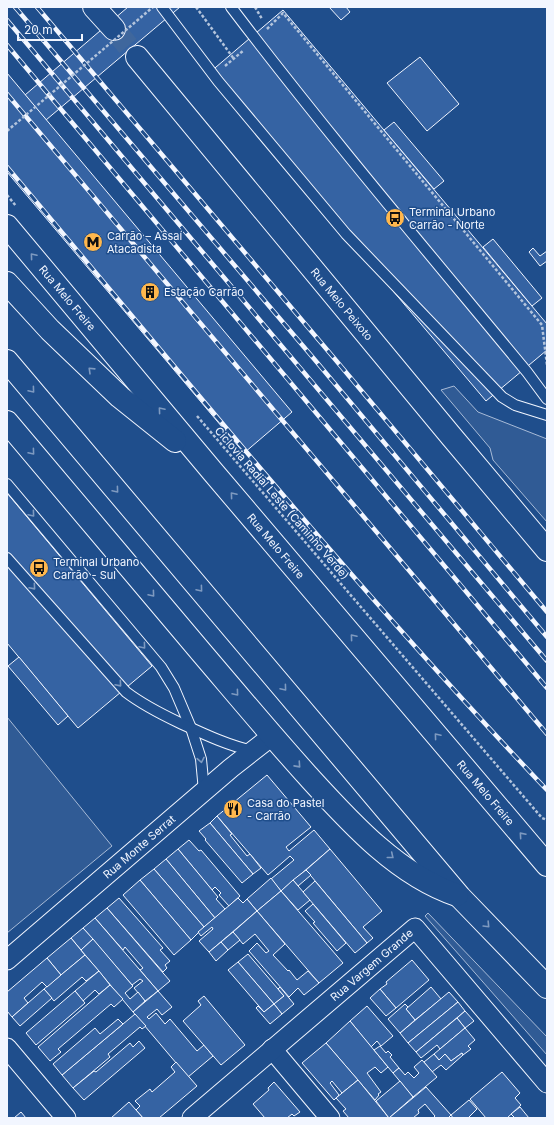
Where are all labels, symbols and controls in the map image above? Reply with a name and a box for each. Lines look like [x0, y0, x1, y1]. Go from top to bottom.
scale bar [18, 16, 82, 42]
text: 20 m [24, 22, 53, 37]
place label: Terminal Urbano Carrão - Norte [409, 205, 496, 232]
bus stop icon: Terminal Urbano Carrão - Norte [384, 207, 406, 229]
place label: Carrão – Assaí Atacadista [107, 229, 183, 256]
metro station icon: Carrão – Assaí Atacadista [82, 231, 104, 253]
one-way arrow [30, 254, 37, 261]
street label: Rua Melo Freire [36, 262, 99, 334]
street label: Rua Melo Peixoto [308, 265, 376, 344]
building icon: Estação Carrão [139, 281, 161, 303]
place label: Estação Carrão [164, 285, 244, 299]
one-way arrow [88, 367, 96, 374]
one-way arrow [28, 386, 35, 393]
one-way arrow [159, 407, 166, 414]
street label: Ciclovia Radial Leste (Caminho Verde) [212, 424, 352, 582]
one-way arrow [28, 447, 35, 455]
one-way arrow [112, 485, 119, 492]
one-way arrow [231, 492, 238, 500]
one-way arrow [28, 509, 35, 517]
street label: Rua Melo Freire [244, 511, 308, 582]
place label: Terminal Urbano Carrão - Sul [53, 555, 140, 582]
bus stop icon: Terminal Urbano Carrão - Sul [28, 557, 50, 579]
one-way arrow [28, 582, 35, 590]
one-way arrow [196, 584, 203, 592]
one-way arrow [148, 589, 155, 597]
one-way arrow [351, 634, 358, 642]
one-way arrow [138, 641, 145, 648]
one-way arrow [114, 680, 121, 687]
one-way arrow [280, 683, 287, 691]
one-way arrow [232, 689, 239, 696]
one-way arrow [435, 734, 442, 741]
one-way arrow [196, 757, 204, 763]
street label: Rua Melo Freire [454, 757, 517, 828]
one-way arrow [294, 760, 301, 768]
place label: Casa do Pastel - Carrão [247, 796, 324, 823]
restaurant icon: Casa do Pastel - Carrão [222, 798, 244, 820]
street label: Rua Monte Serrat [100, 812, 178, 882]
one-way arrow [519, 832, 526, 840]
one-way arrow [386, 852, 393, 859]
one-way arrow [482, 920, 490, 928]
street label: Rua Vargem Grande [327, 926, 416, 1004]

